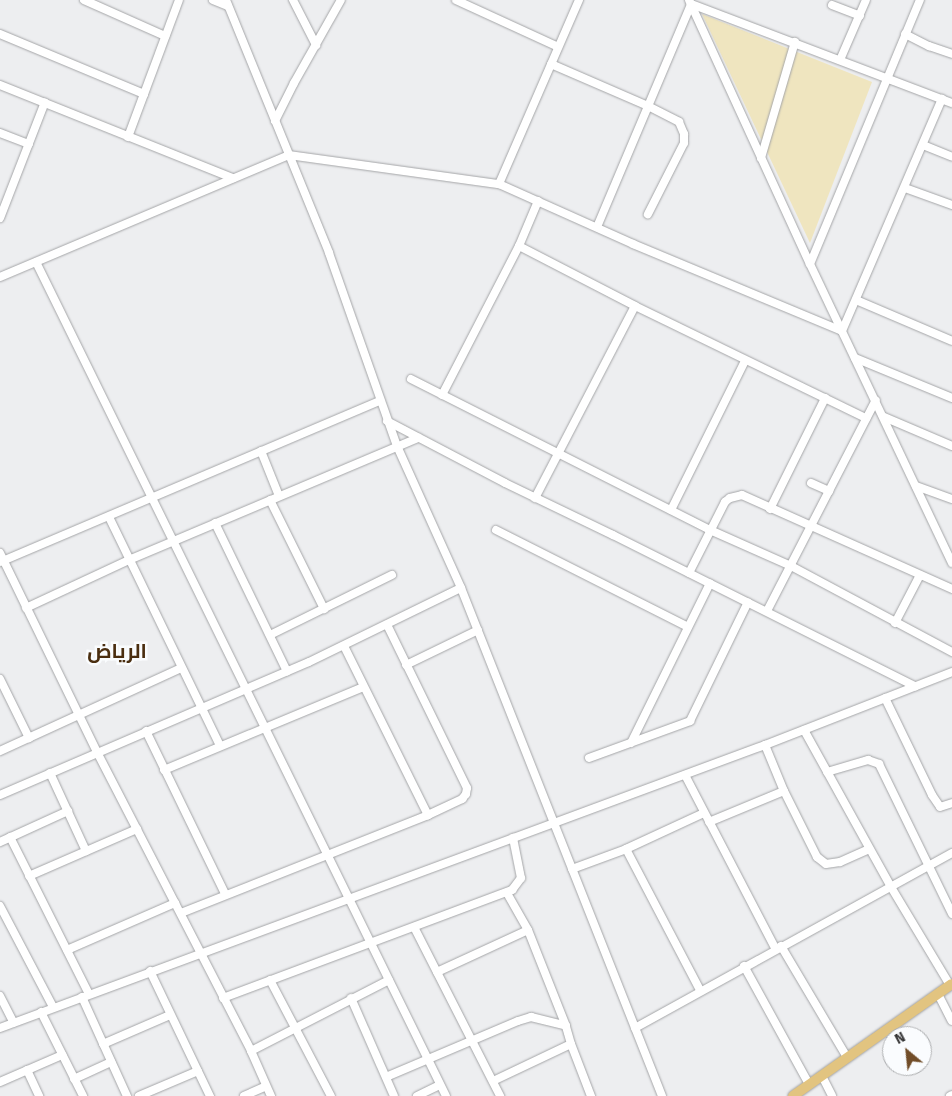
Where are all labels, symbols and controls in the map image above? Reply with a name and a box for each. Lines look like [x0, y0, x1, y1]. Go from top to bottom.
district label: الرياض [87, 639, 147, 663]
north arrow [882, 1026, 932, 1076]
text: N [892, 1029, 908, 1048]

